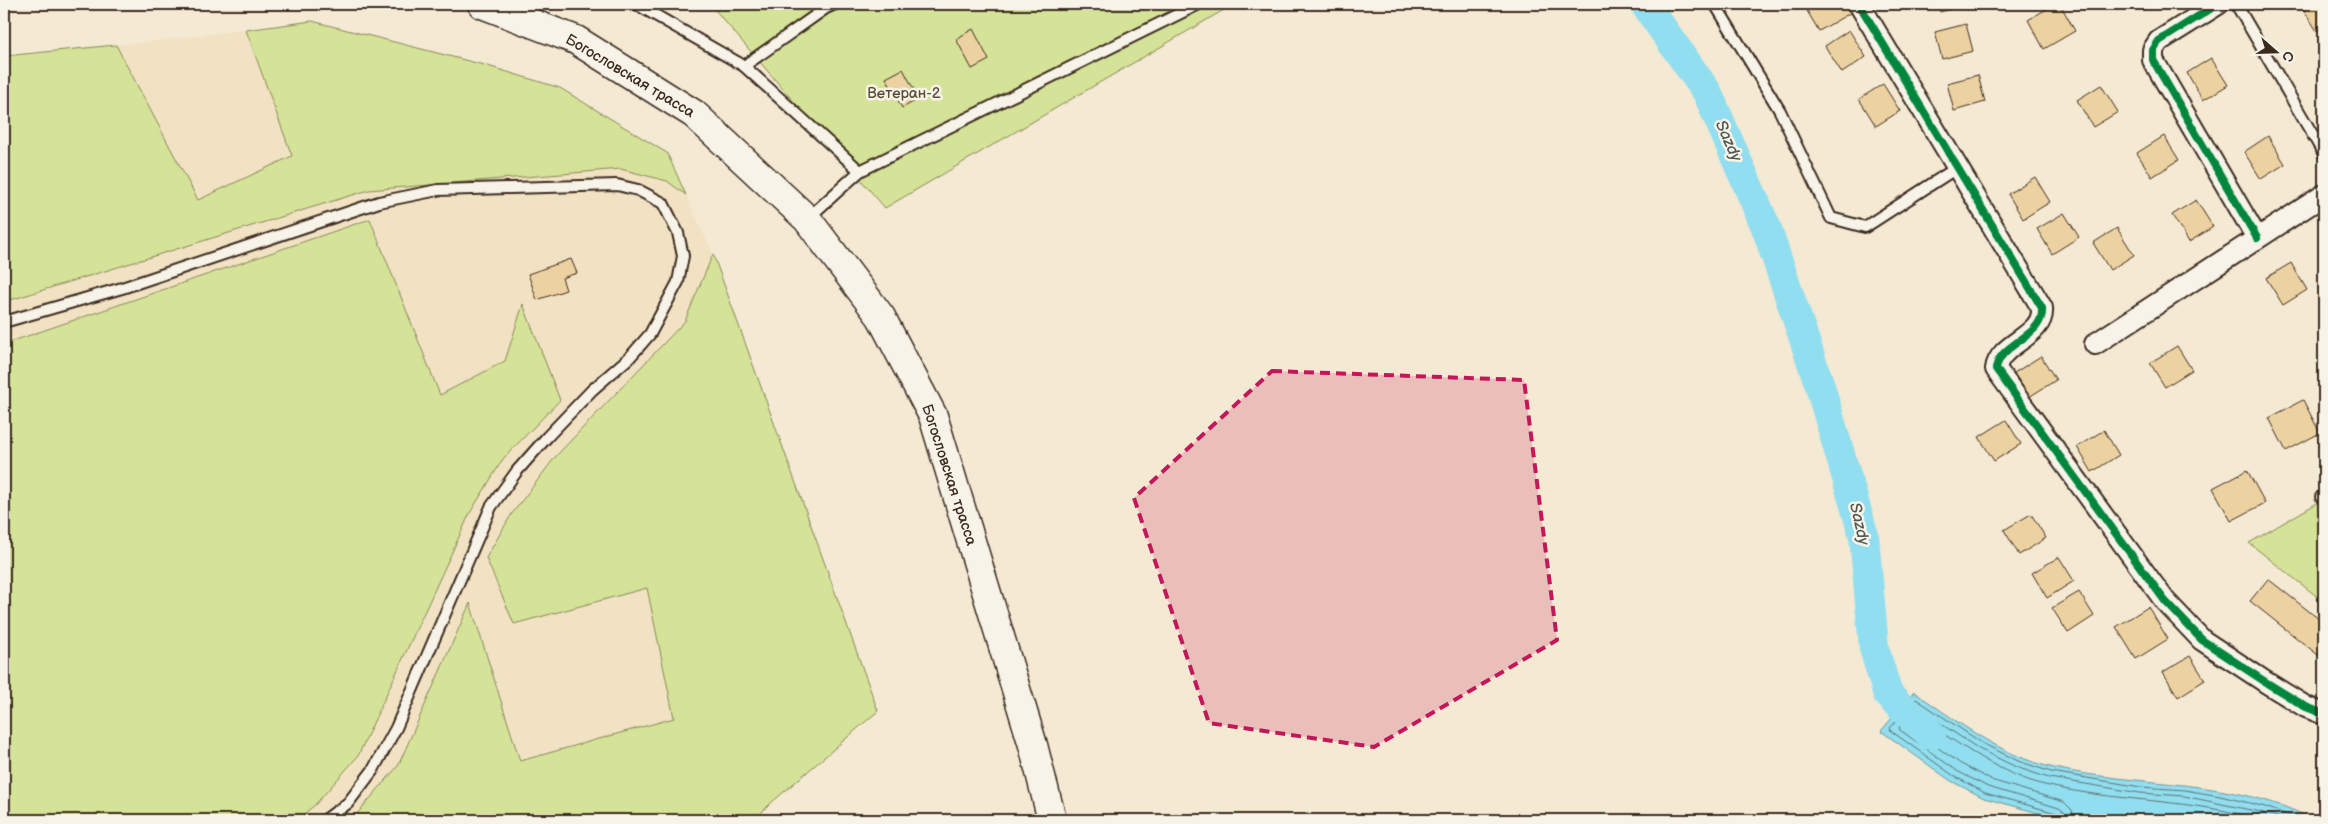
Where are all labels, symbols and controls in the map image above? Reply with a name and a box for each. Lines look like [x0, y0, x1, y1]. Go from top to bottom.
north arrow [2250, 28, 2300, 78]
street label: Богословская трасса [562, 30, 698, 122]
text: С [2278, 49, 2297, 64]
park label: Ветеран-2 [867, 84, 941, 103]
water label: Sazdy [1711, 118, 1746, 165]
street label: Богословская трасса [917, 402, 981, 548]
water label: Sazdy [1845, 501, 1873, 548]

